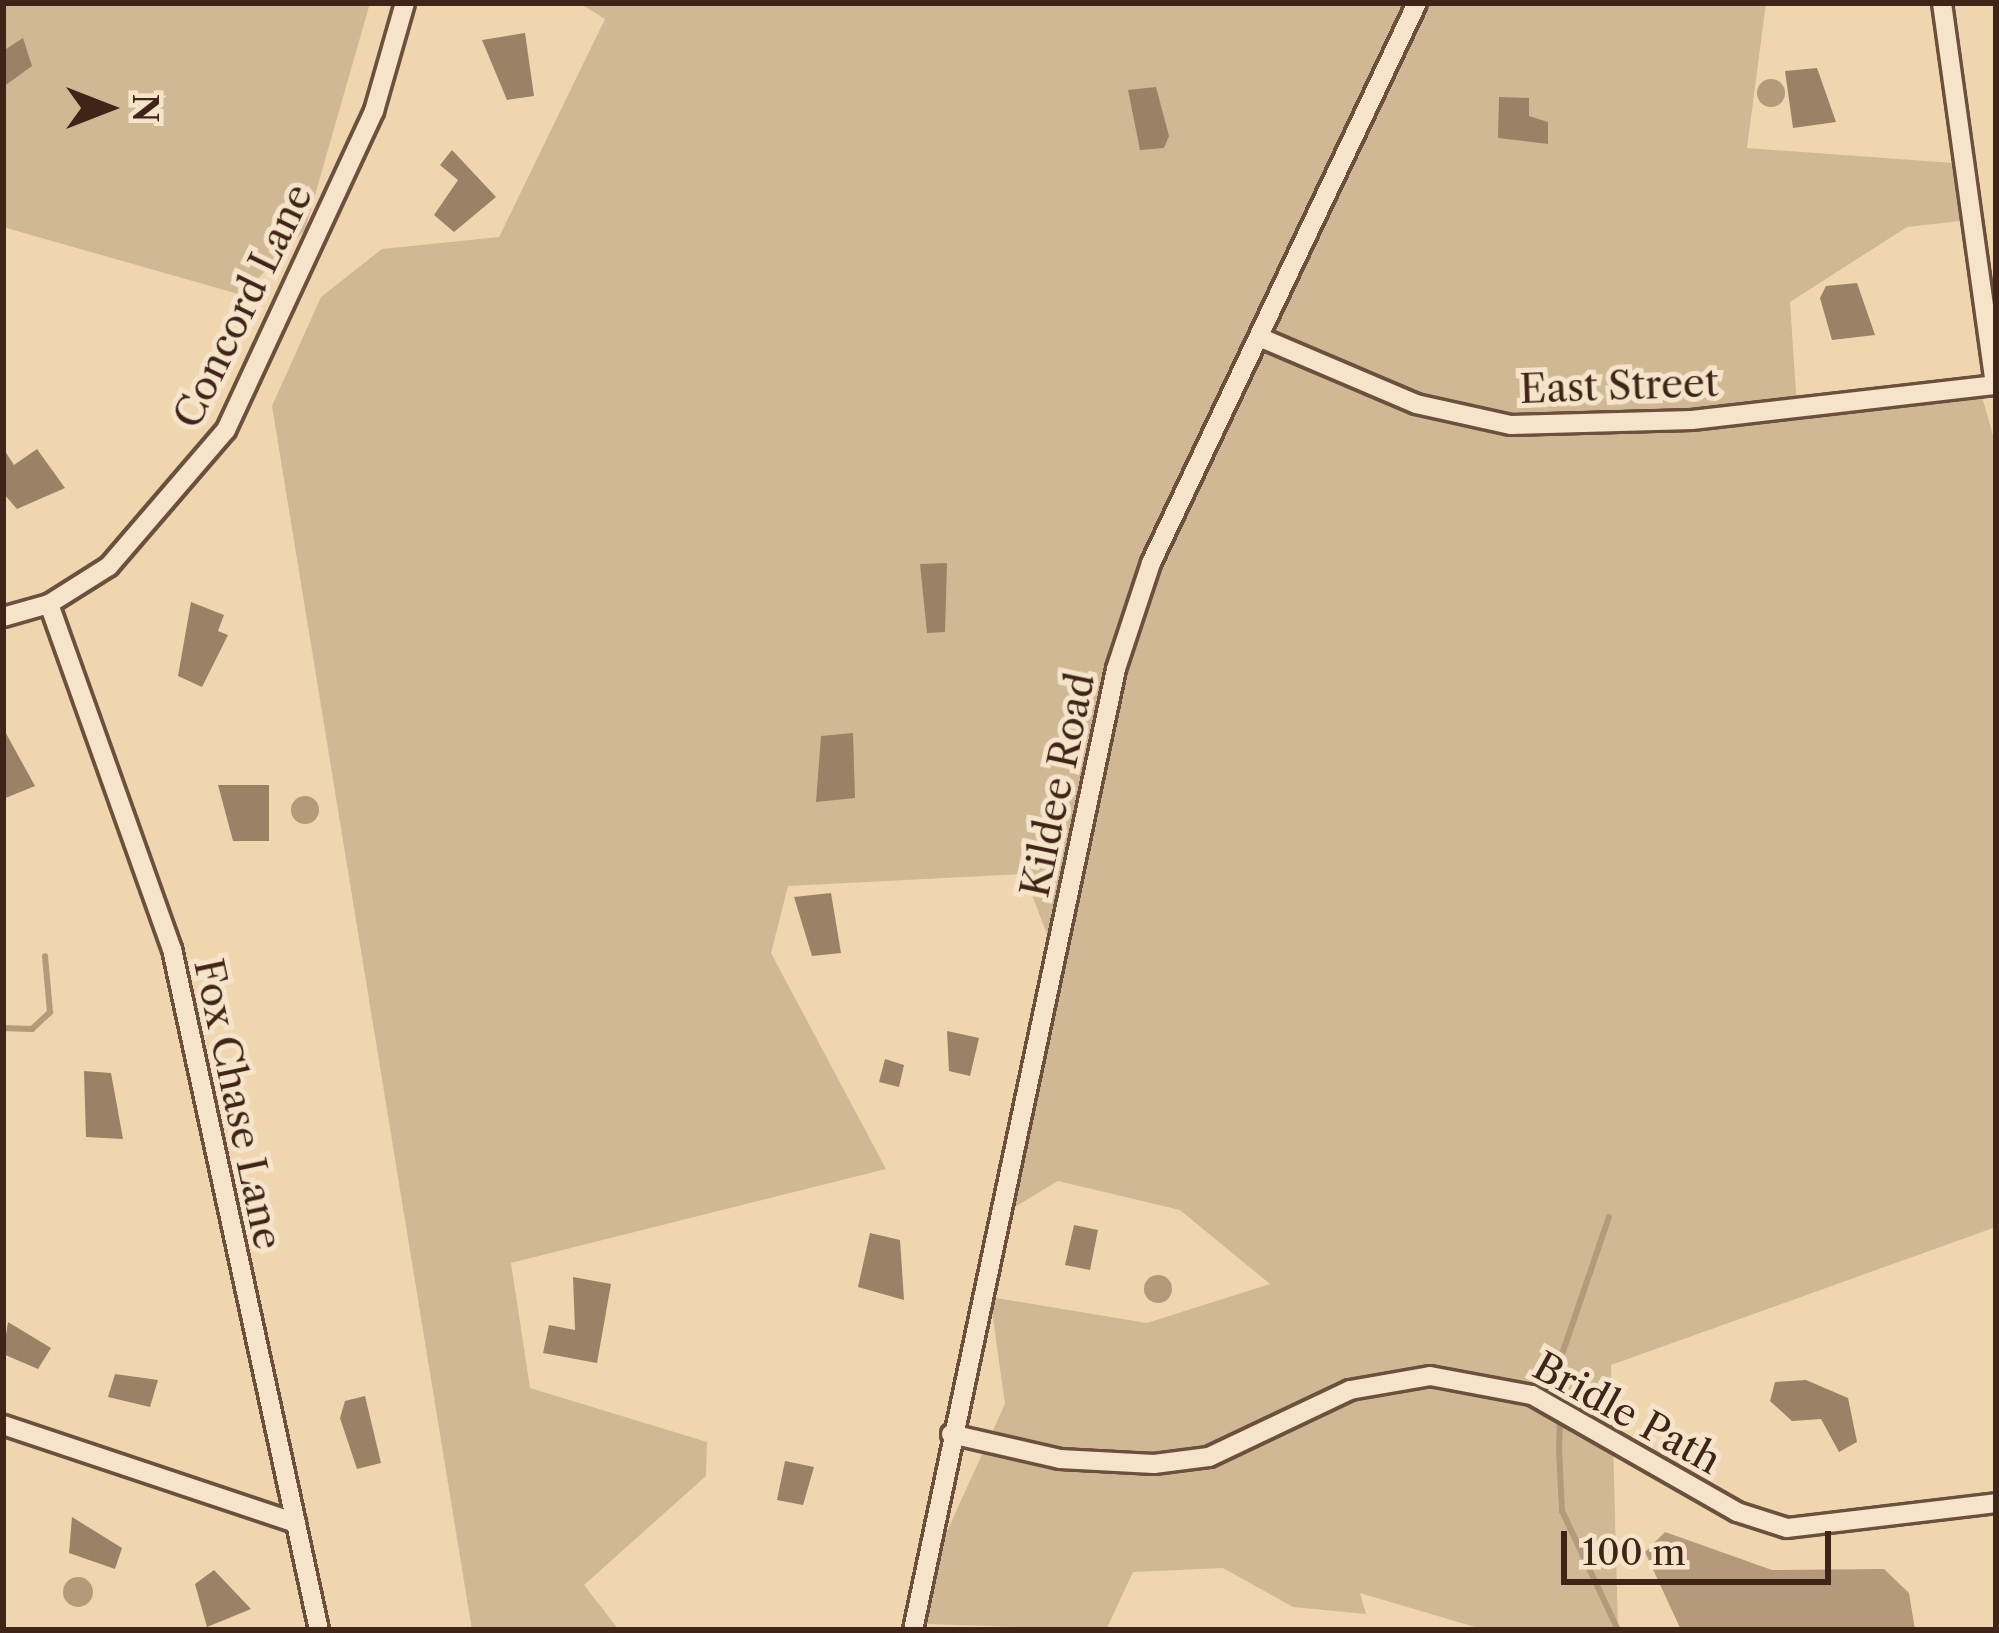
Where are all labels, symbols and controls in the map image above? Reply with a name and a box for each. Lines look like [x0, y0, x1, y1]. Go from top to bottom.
north arrow [48, 48, 168, 168]
text: N [124, 94, 165, 122]
street label: Concord Lane [164, 177, 322, 435]
street label: East Street [1519, 359, 1719, 413]
street label: Kildee Road [1011, 669, 1105, 901]
street label: Fox Chase Lane [184, 954, 292, 1254]
street label: Bridle Path [1525, 1342, 1729, 1484]
scale bar [1567, 1507, 1837, 1581]
text: 100 m [1582, 1530, 1686, 1574]

